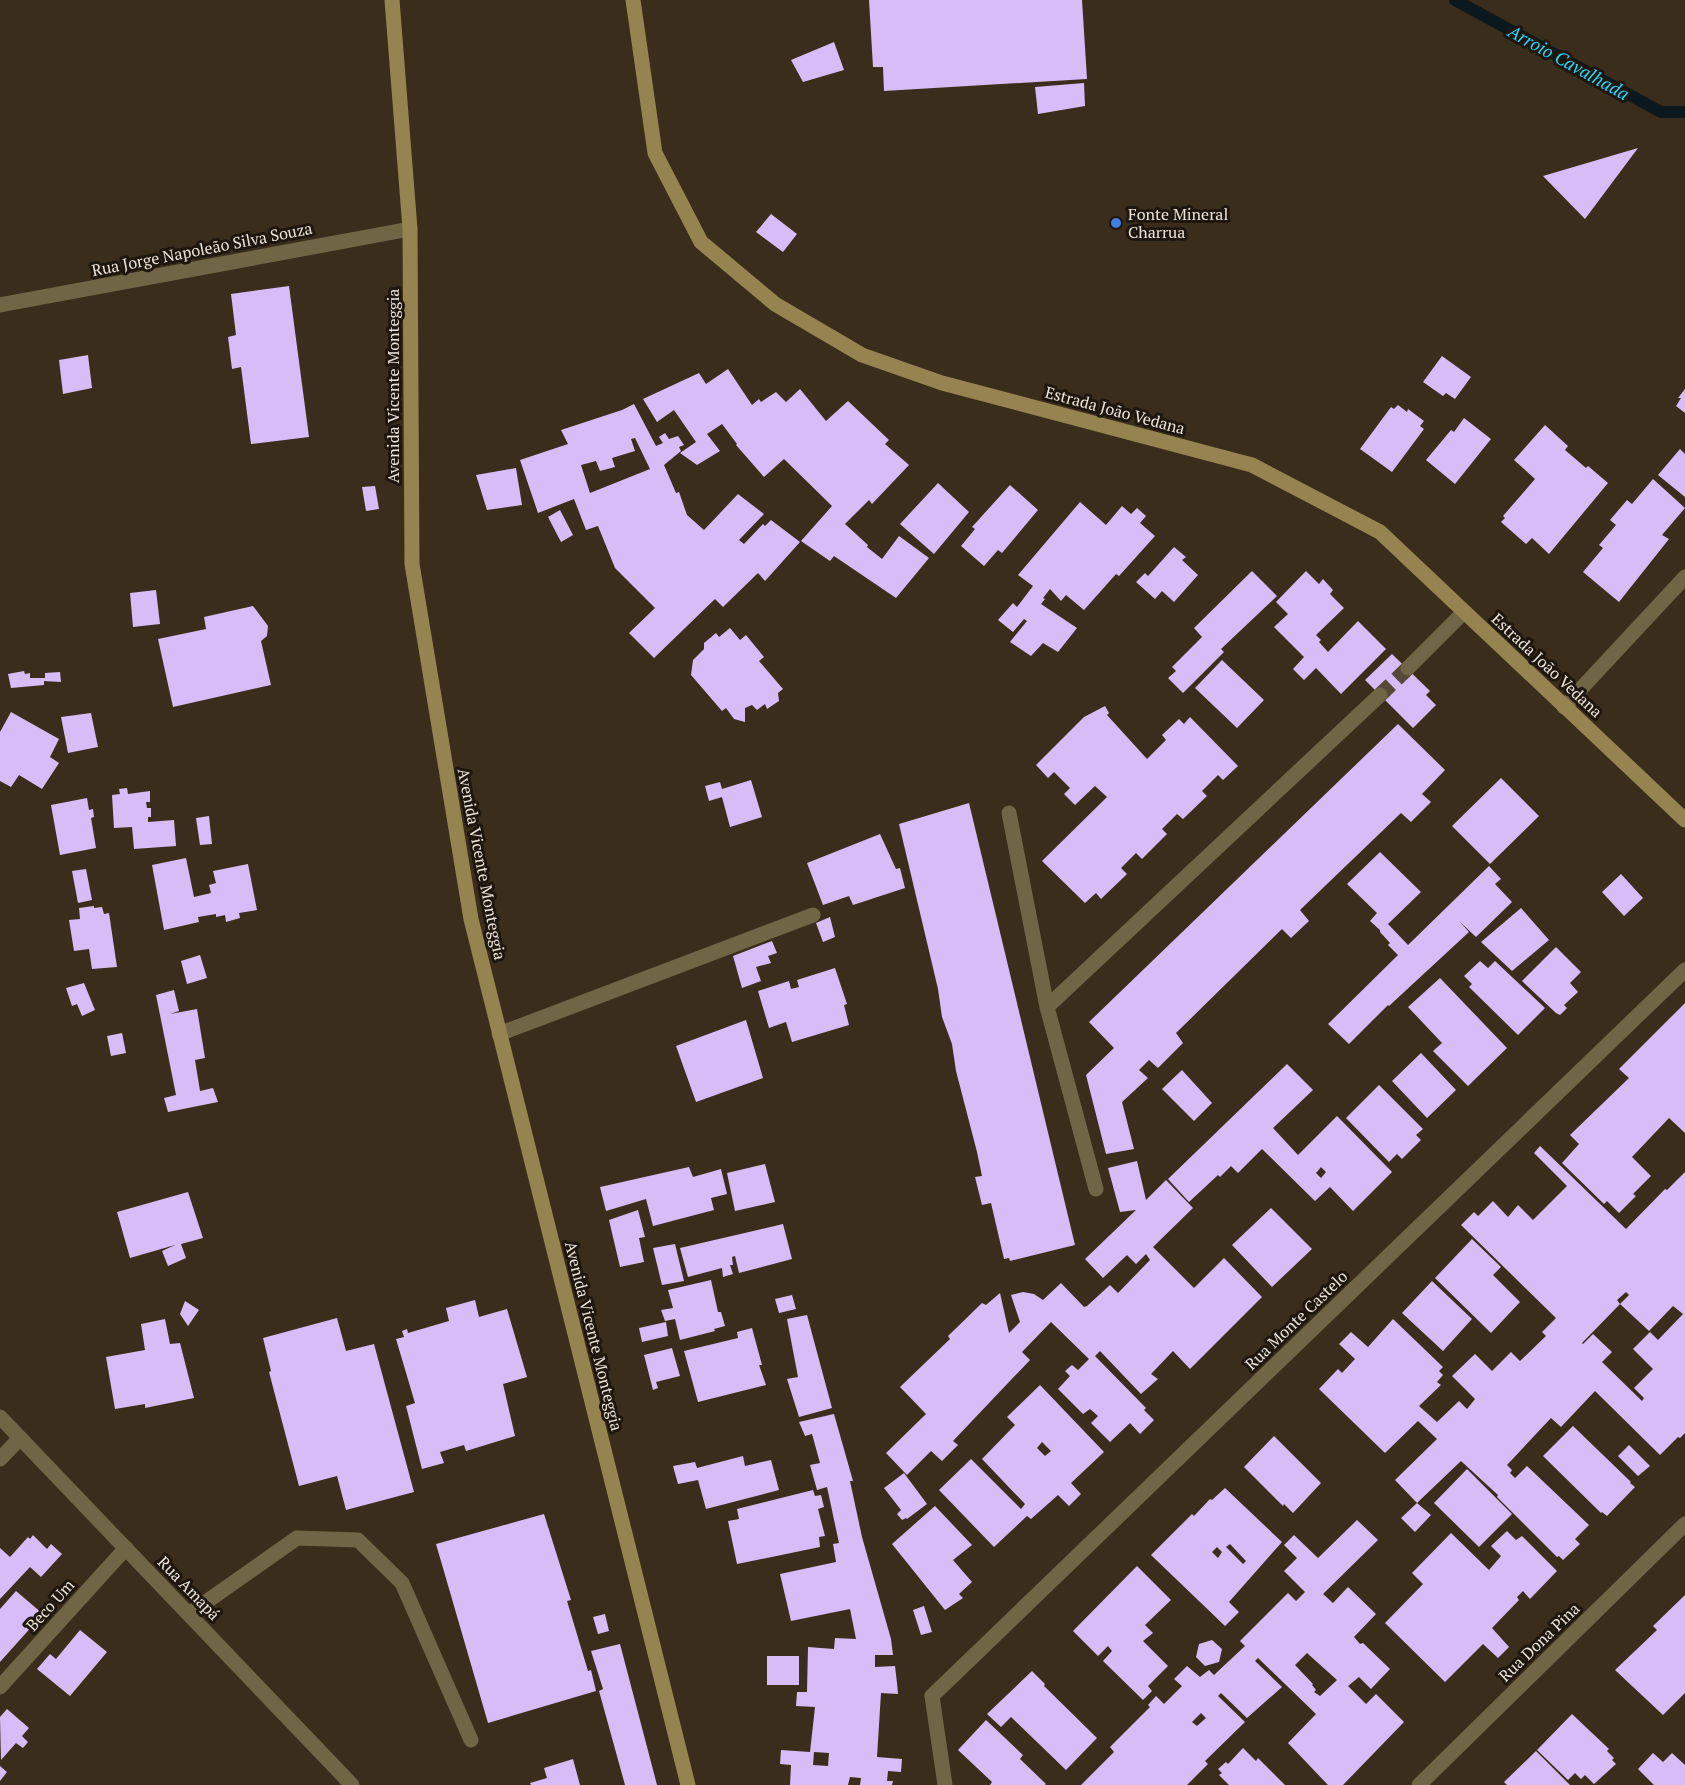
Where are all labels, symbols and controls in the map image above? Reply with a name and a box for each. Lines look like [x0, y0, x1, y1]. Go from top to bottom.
water label: Arroio Cavalhada [1503, 18, 1634, 105]
place label: Fonte Mineral Charrua [1128, 203, 1228, 243]
marker: Fonte Mineral Charrua [1109, 216, 1123, 230]
street label: Rua Jorge Napoleão Silva Souza [90, 217, 314, 281]
street label: Avenida Vicente Monteggia [382, 289, 404, 483]
street label: Estrada João Vedana [1043, 381, 1187, 439]
street label: Estrada João Vedana [1487, 608, 1607, 722]
street label: Avenida Vicente Monteggia [453, 766, 511, 962]
street label: Avenida Vicente Monteggia [560, 1239, 628, 1433]
street label: Rua Monte Castelo [1240, 1265, 1352, 1375]
street label: Rua Amapá [153, 1551, 225, 1625]
street label: Beco Um [21, 1574, 79, 1636]
street label: Rua Dona Pina [1494, 1598, 1584, 1686]

